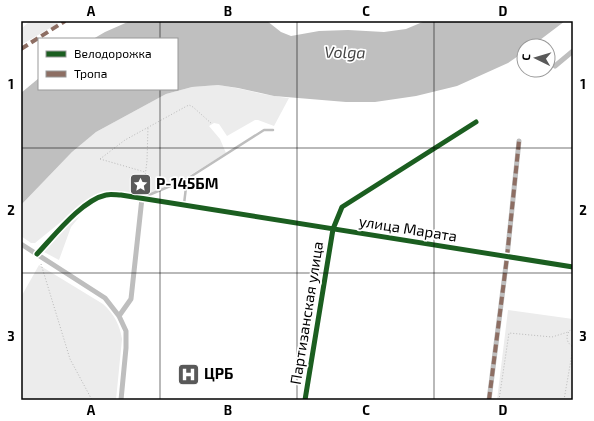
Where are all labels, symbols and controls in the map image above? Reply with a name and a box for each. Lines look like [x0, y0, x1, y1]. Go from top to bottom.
text: A [87, 3, 96, 19]
text: B [224, 3, 232, 19]
text: C [362, 3, 370, 19]
text: D [499, 3, 508, 19]
legend [38, 38, 178, 90]
north arrow [516, 38, 556, 78]
water label: Volga [324, 42, 366, 61]
text: Велодорожка [74, 46, 152, 60]
text: С [519, 53, 532, 61]
text: Тропа [74, 66, 107, 80]
text: 1 [8, 76, 14, 92]
text: 1 [580, 76, 586, 92]
place icon: Р-145БМ [128, 171, 154, 197]
place label: Р-145БМ [156, 174, 218, 192]
text: 2 [7, 202, 15, 218]
text: 2 [579, 202, 587, 218]
street label: улица Марата [358, 211, 459, 246]
street label: Партизанская улица [286, 240, 327, 386]
text: 3 [7, 328, 15, 344]
text: 3 [579, 328, 587, 344]
hospital icon: ЦРБ [175, 361, 201, 387]
place label: ЦРБ [204, 364, 233, 382]
text: A [87, 402, 96, 418]
text: B [224, 402, 232, 418]
text: C [362, 402, 370, 418]
text: D [499, 402, 508, 418]

